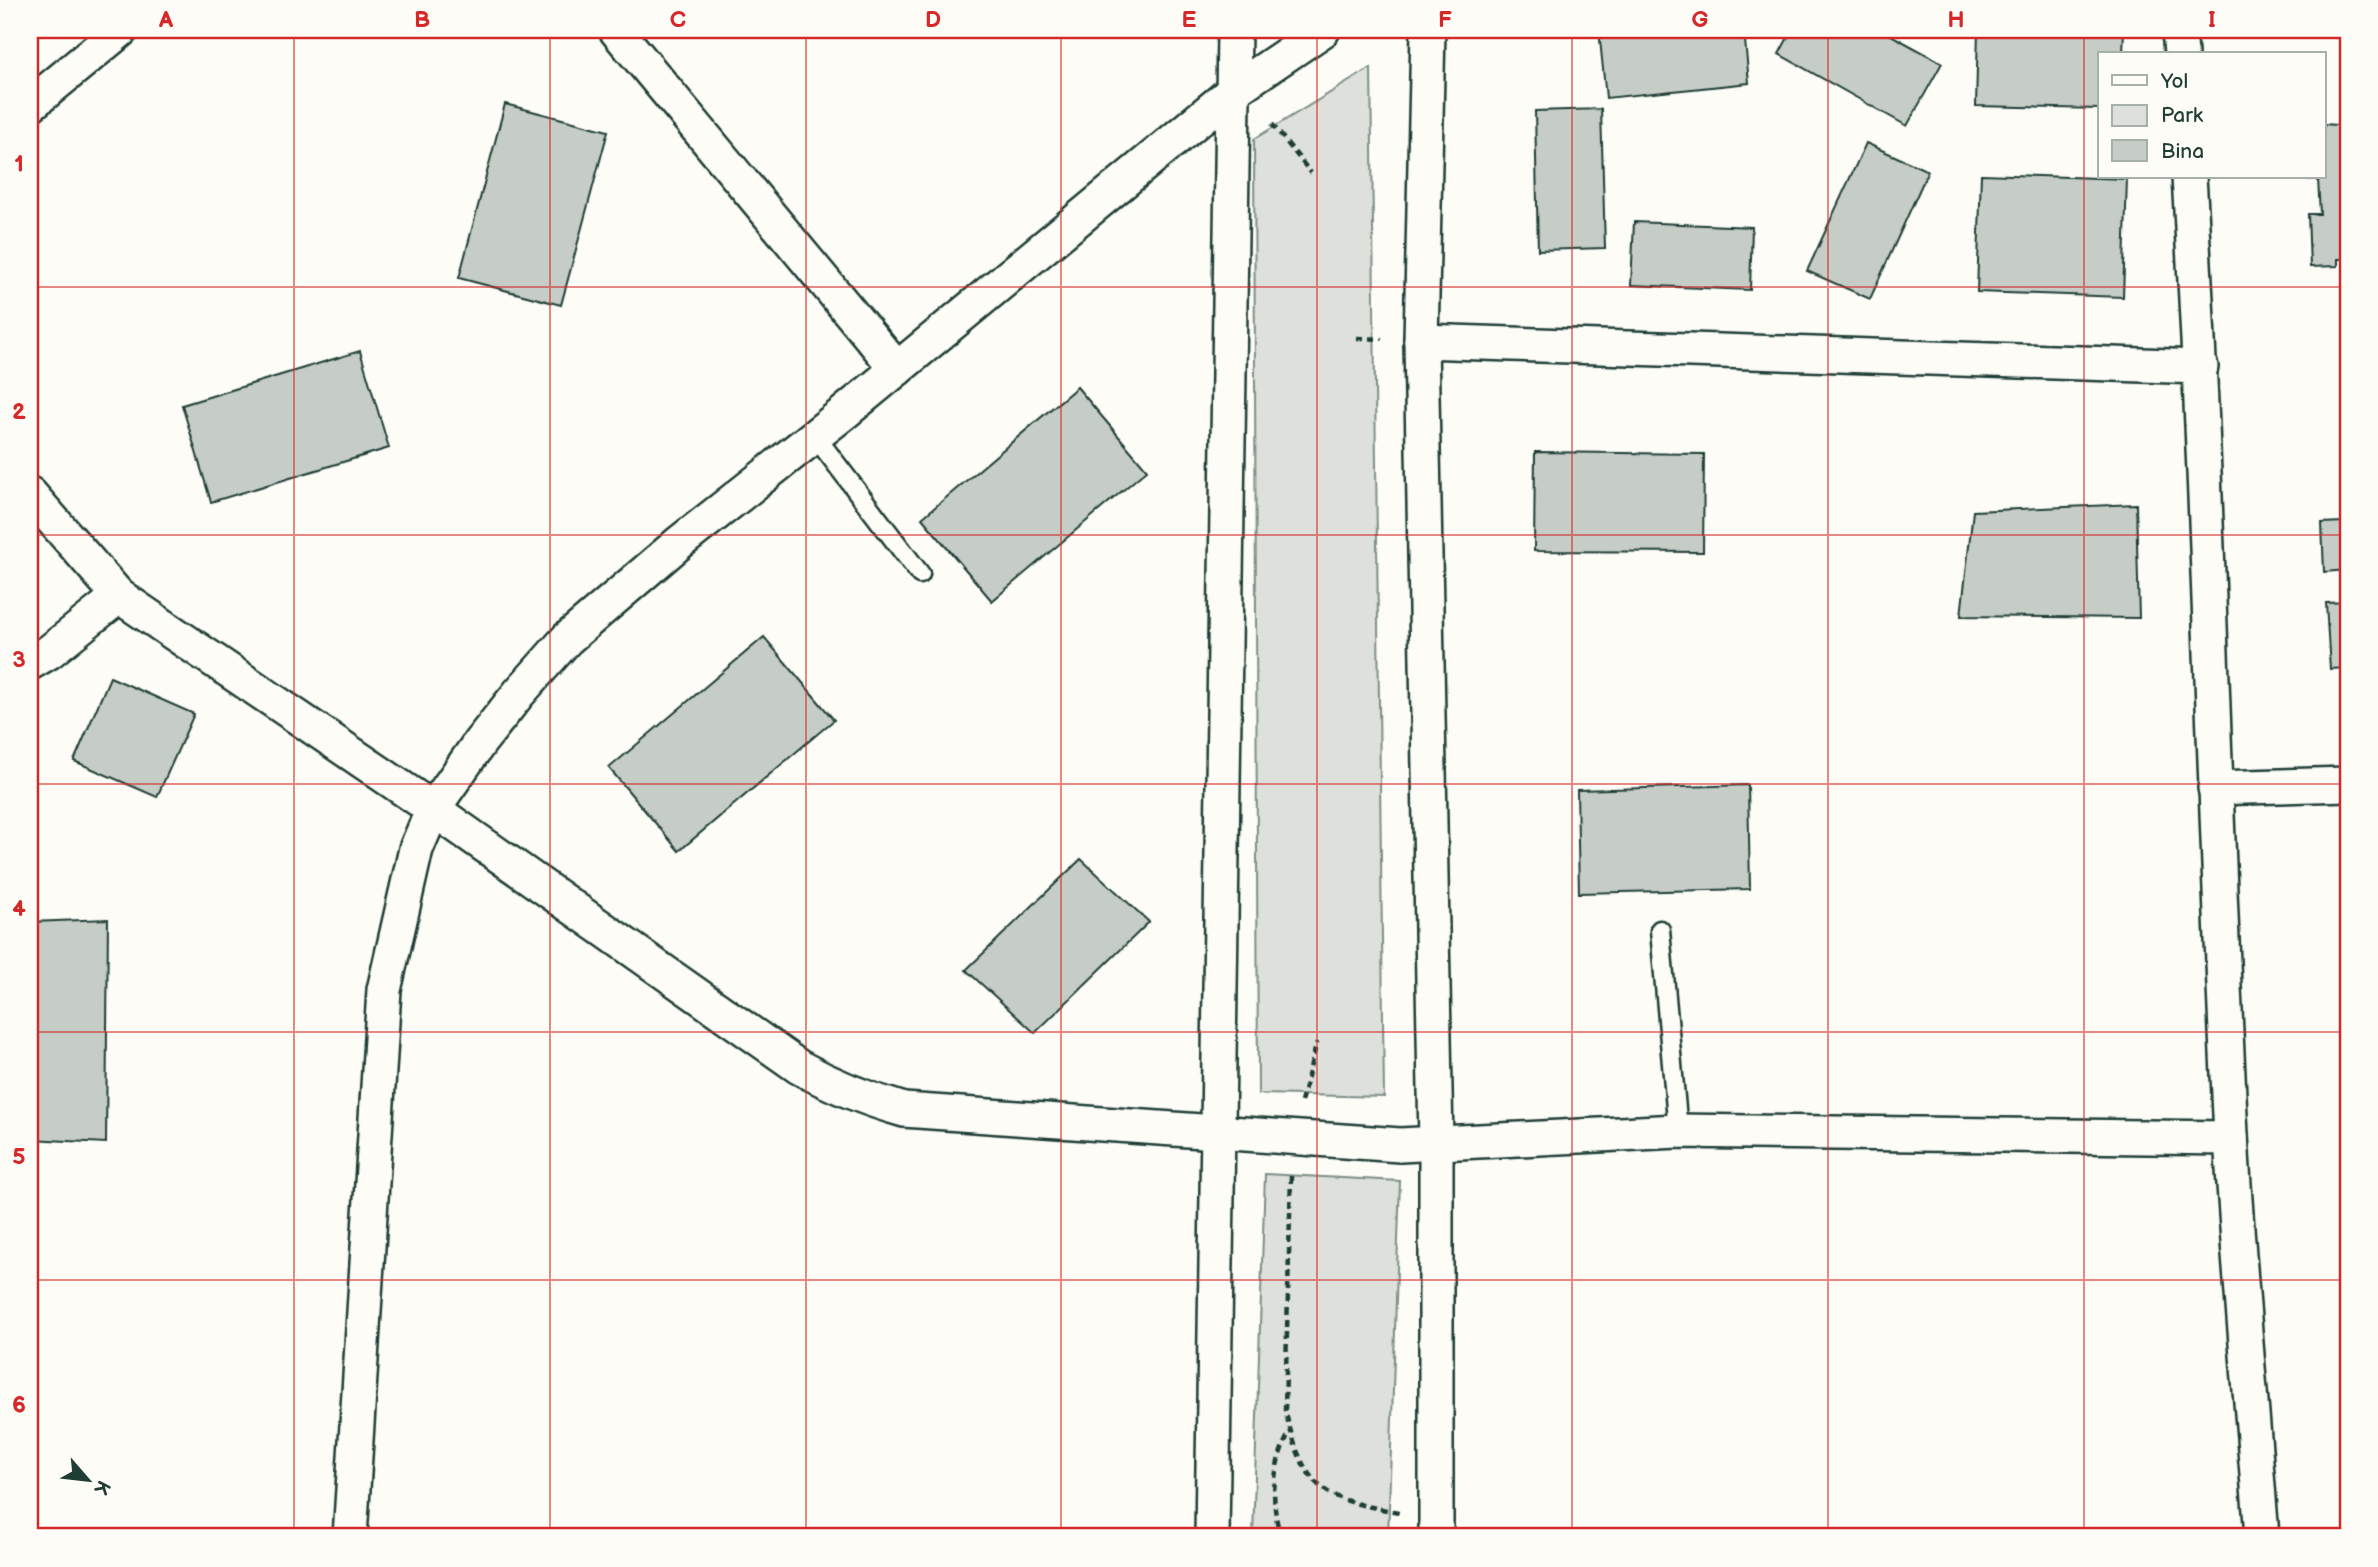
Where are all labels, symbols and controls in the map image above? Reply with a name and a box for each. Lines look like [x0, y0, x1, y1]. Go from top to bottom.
text: A [158, 6, 174, 34]
text: B [414, 6, 430, 34]
text: C [670, 6, 686, 34]
text: D [925, 6, 941, 34]
text: E [1182, 6, 1197, 34]
text: F [1438, 6, 1452, 34]
text: G [1692, 6, 1709, 34]
text: H [1947, 6, 1965, 34]
text: I [2208, 6, 2216, 34]
legend [2098, 52, 2326, 178]
text: Yol [2160, 69, 2188, 94]
text: Park [2161, 103, 2204, 128]
text: Bina [2161, 139, 2204, 164]
text: 1 [14, 150, 24, 178]
text: 2 [12, 398, 26, 426]
text: 3 [12, 646, 26, 674]
text: 4 [12, 895, 26, 923]
text: 5 [12, 1143, 26, 1171]
text: 6 [12, 1391, 26, 1419]
north arrow [52, 1444, 122, 1514]
text: K [88, 1476, 115, 1498]

